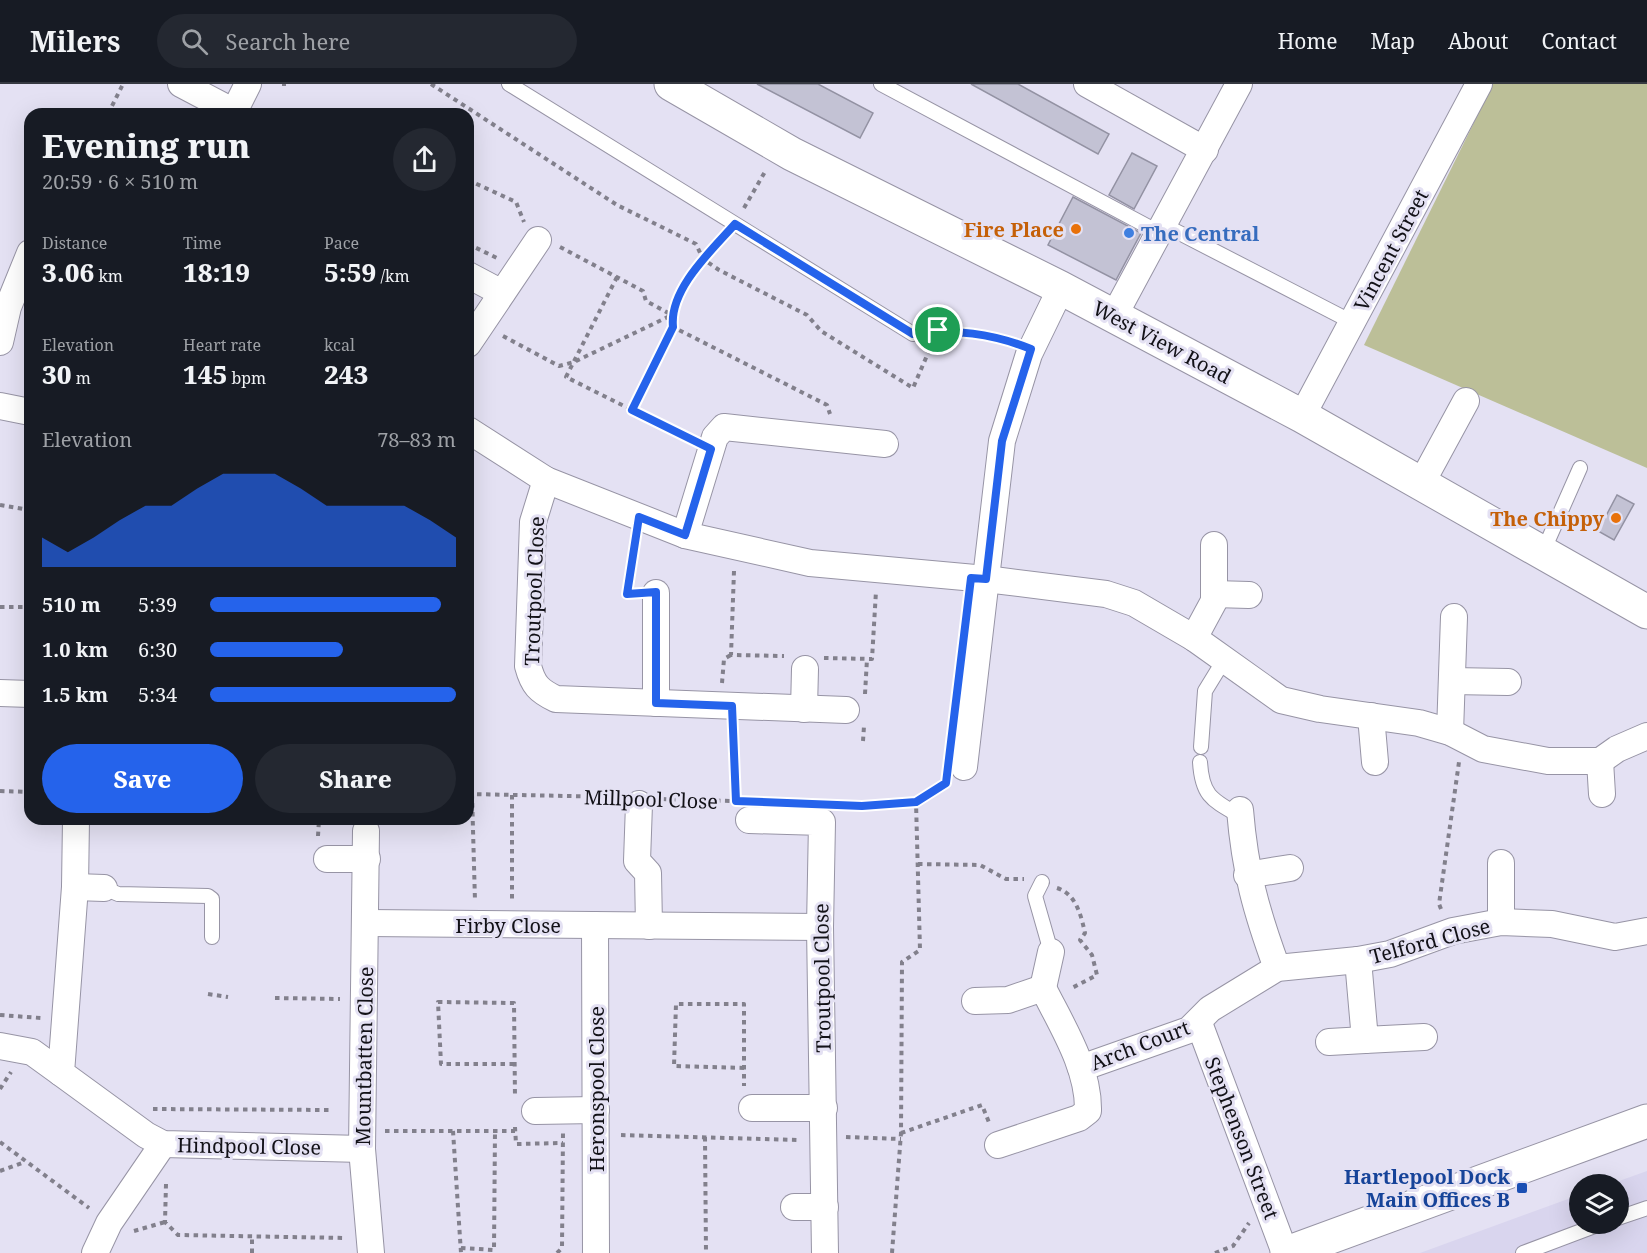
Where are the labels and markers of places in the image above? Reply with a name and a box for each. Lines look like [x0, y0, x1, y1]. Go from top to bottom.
place label: Fire Place [964, 216, 1064, 243]
place label: The Central [1141, 220, 1259, 247]
marker: Fire Place [1069, 222, 1083, 236]
marker: The Central [1122, 226, 1136, 240]
pin [912, 304, 963, 355]
place label: The Chippy [1490, 505, 1604, 532]
marker: The Chippy [1609, 511, 1623, 525]
place label: Hartlepool Dock Main Offices B [1344, 1163, 1510, 1213]
marker: Hartlepool Dock Main Offices B [1515, 1181, 1529, 1195]

